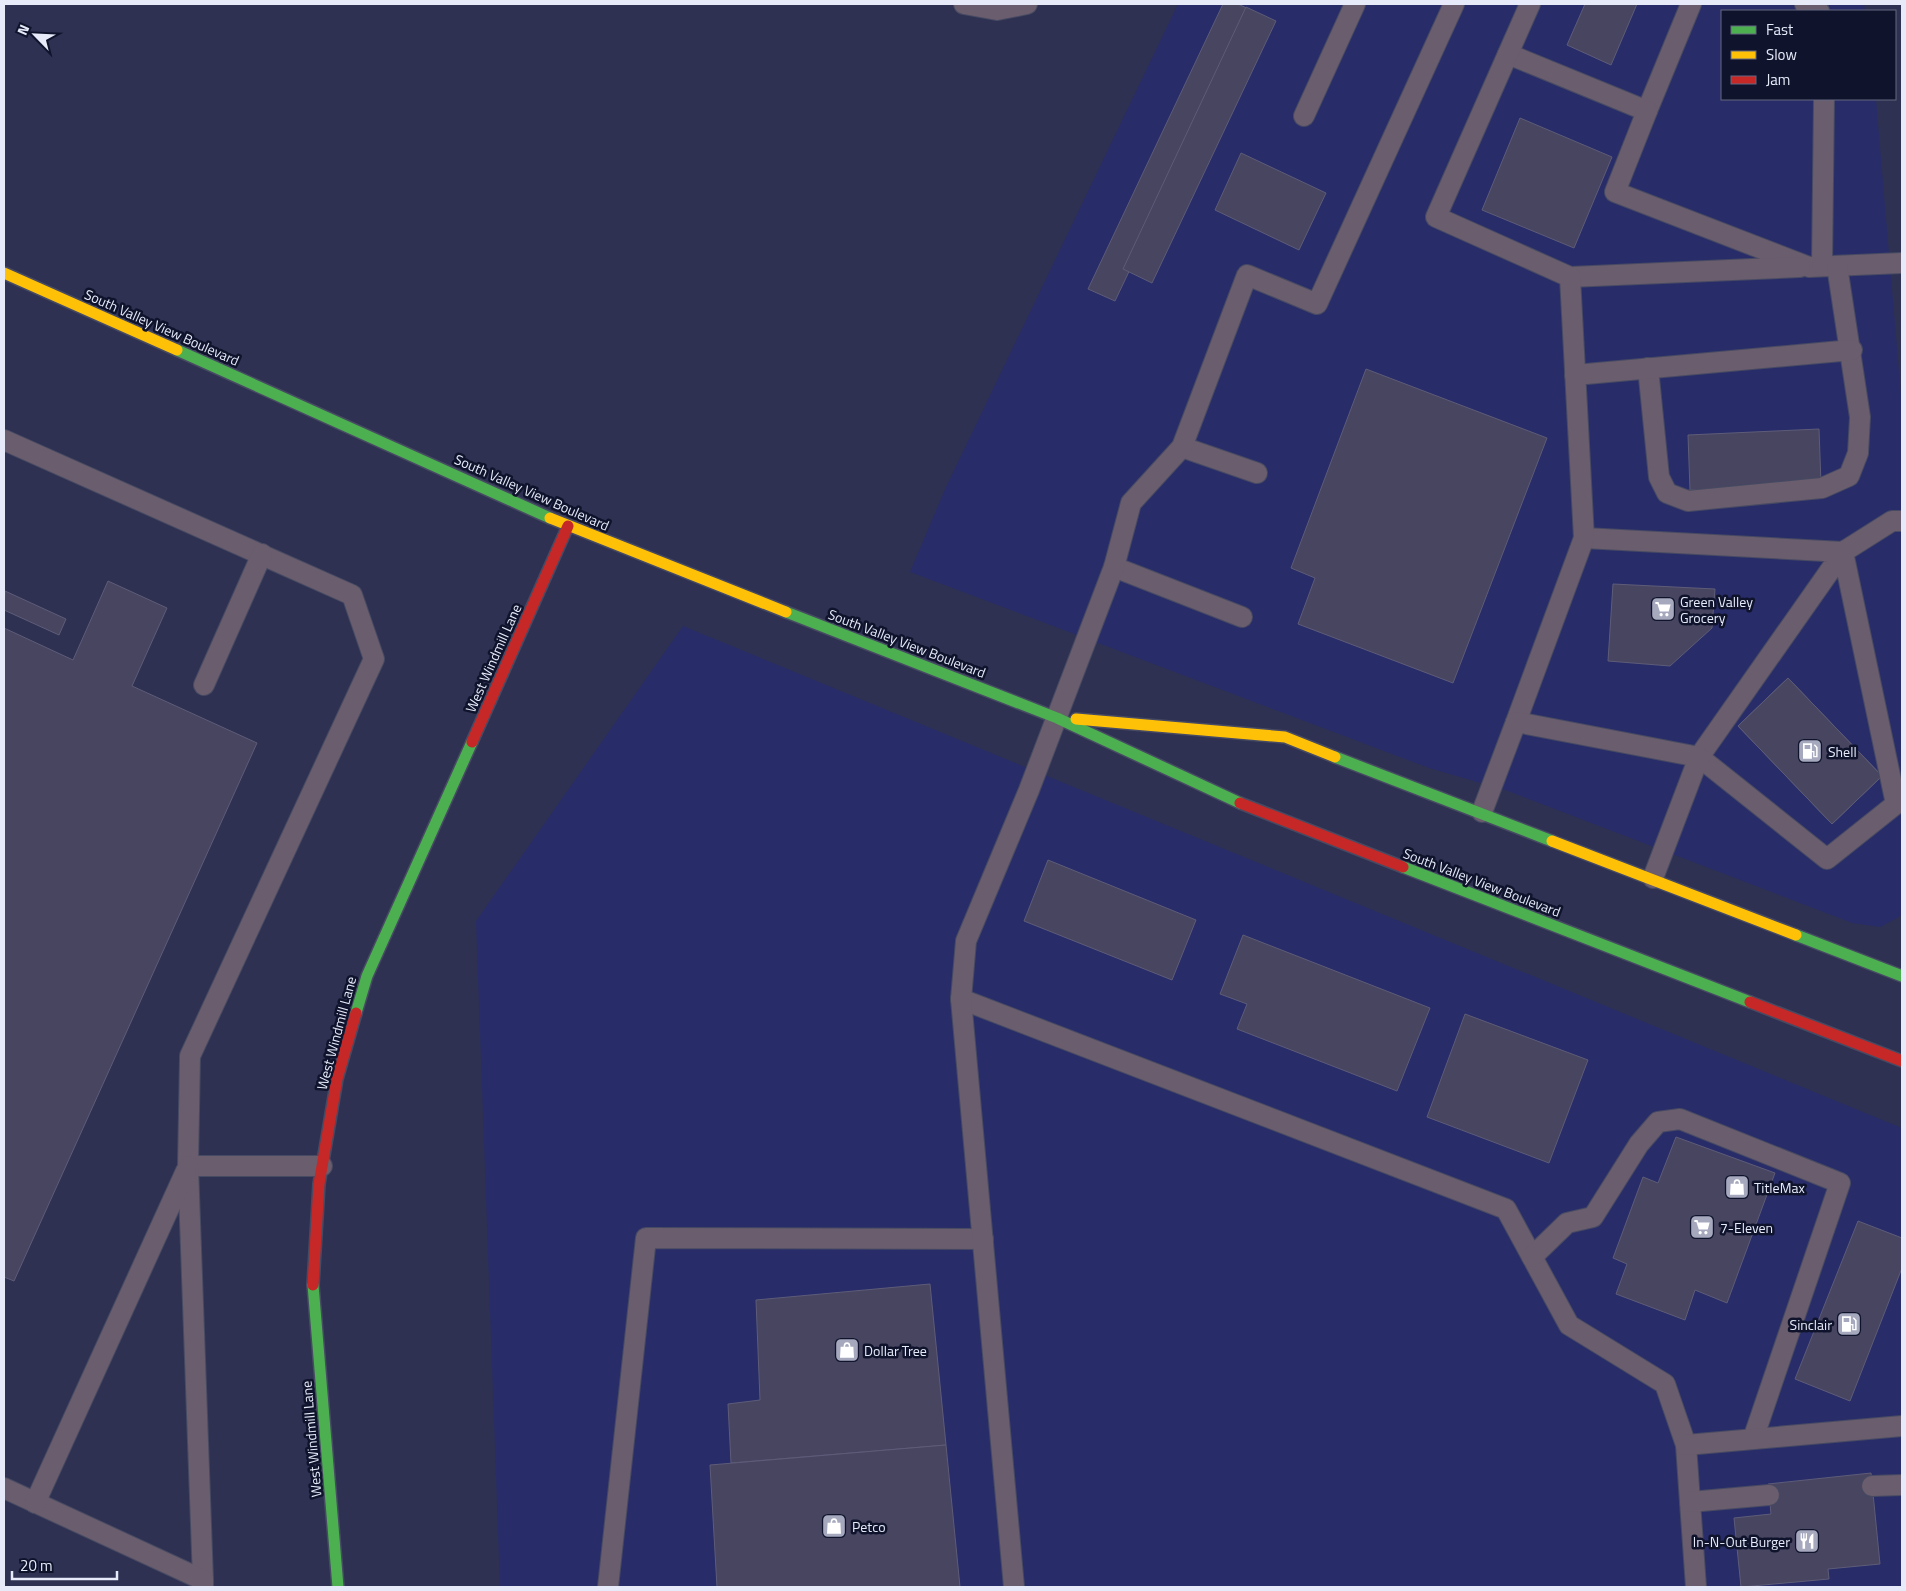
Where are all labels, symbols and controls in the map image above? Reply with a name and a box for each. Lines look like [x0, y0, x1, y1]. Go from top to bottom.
north arrow [10, 10, 60, 60]
legend [1721, 10, 1896, 100]
text: Fast [1766, 18, 1794, 41]
text: N [11, 21, 34, 38]
text: Slow [1766, 43, 1797, 66]
text: Jam [1766, 68, 1790, 91]
street label: South Valley View Boulevard [81, 283, 243, 371]
street label: South Valley View Boulevard [451, 448, 613, 536]
place label: Green Valley Grocery [1680, 591, 1753, 628]
supermarket icon: Green Valley Grocery [1650, 596, 1676, 622]
street label: West Windmill Lane [460, 600, 526, 716]
street label: South Valley View Boulevard [825, 603, 989, 683]
fuel station icon: Shell [1797, 738, 1823, 764]
place label: Shell [1828, 741, 1857, 762]
street label: South Valley View Boulevard [1400, 842, 1564, 922]
street label: West Windmill Lane [311, 974, 361, 1092]
shop icon: TitleMax [1724, 1174, 1750, 1200]
place label: TitleMax [1754, 1177, 1805, 1198]
supermarket icon: 7-Eleven [1689, 1214, 1715, 1240]
place label: 7-Eleven [1720, 1217, 1773, 1238]
fuel station icon: Sinclair [1836, 1311, 1862, 1337]
place label: Sinclair [1790, 1314, 1832, 1335]
shop icon: Dollar Tree [834, 1337, 860, 1363]
place label: Dollar Tree [864, 1340, 927, 1361]
street label: West Windmill Lane [295, 1380, 327, 1498]
shop icon: Petco [821, 1513, 847, 1539]
place label: Petco [852, 1516, 886, 1537]
restaurant icon: In-N-Out Burger [1794, 1528, 1820, 1554]
place label: In-N-Out Burger [1693, 1531, 1790, 1552]
scale bar [12, 1548, 118, 1580]
text: 20 m [20, 1554, 53, 1577]

